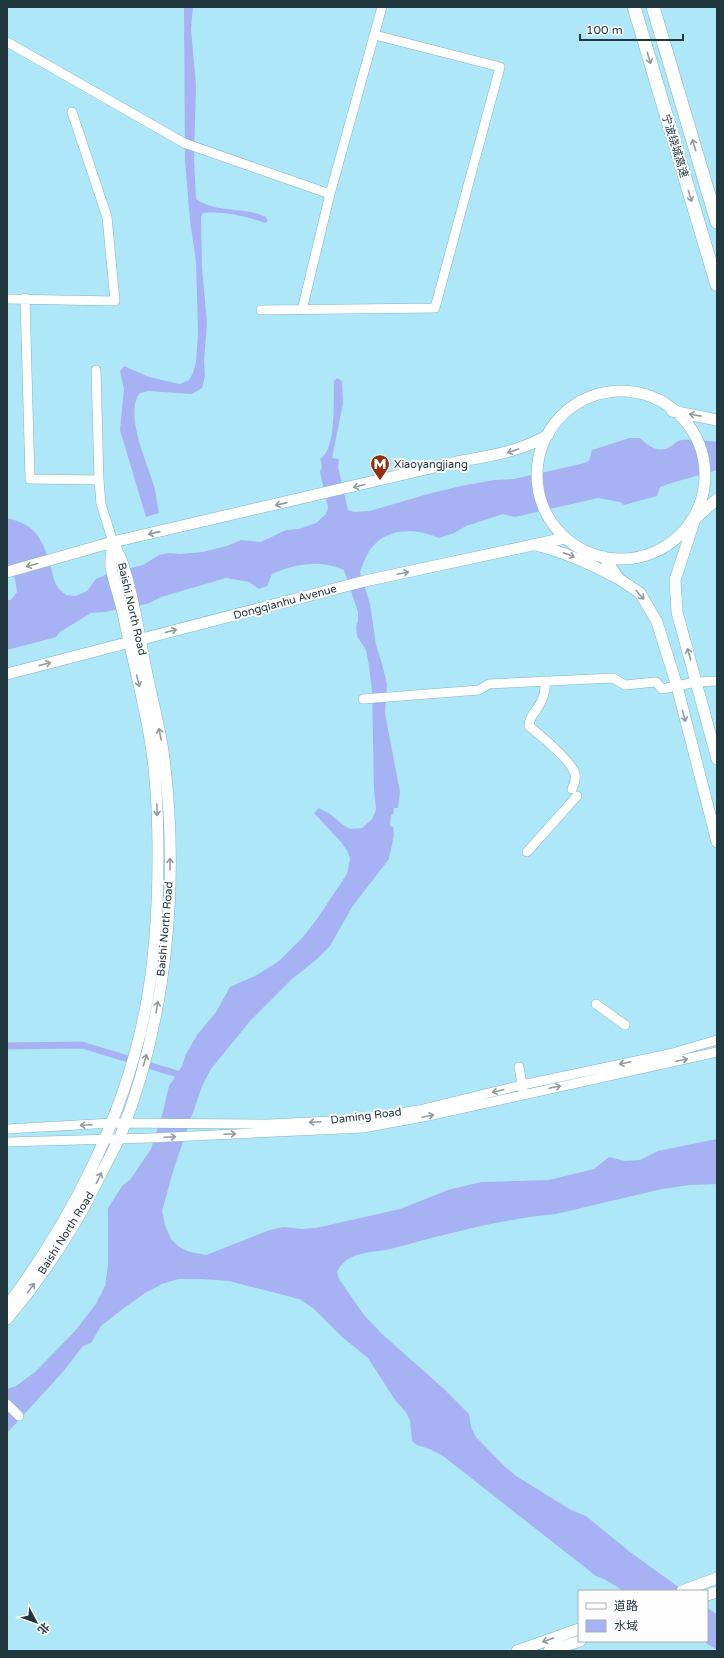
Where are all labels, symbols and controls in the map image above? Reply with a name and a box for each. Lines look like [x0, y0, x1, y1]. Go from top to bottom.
scale bar [580, 16, 683, 42]
text: 100 m [586, 23, 623, 37]
one-way arrow [646, 51, 653, 64]
street label: 宁波绕城高速 [659, 113, 691, 179]
one-way arrow [690, 138, 697, 151]
one-way arrow [687, 189, 694, 202]
one-way arrow [688, 411, 701, 419]
one-way arrow [506, 448, 519, 455]
metro station icon: Xiaoyangjiang [369, 453, 391, 481]
place label: Xiaoyangjiang [394, 458, 468, 471]
one-way arrow [353, 482, 366, 490]
one-way arrow [275, 501, 288, 508]
one-way arrow [148, 530, 161, 538]
one-way arrow [562, 551, 574, 559]
street label: Baishi North Road [115, 561, 149, 657]
one-way arrow [25, 562, 38, 569]
one-way arrow [396, 568, 409, 576]
street label: Dongqianhu Avenue [232, 582, 338, 622]
one-way arrow [635, 590, 644, 600]
one-way arrow [164, 627, 177, 635]
one-way arrow [684, 647, 692, 660]
one-way arrow [38, 660, 51, 668]
one-way arrow [134, 675, 142, 688]
one-way arrow [681, 709, 689, 722]
one-way arrow [155, 728, 163, 741]
one-way arrow [153, 803, 161, 816]
one-way arrow [166, 858, 174, 871]
street label: Baishi North Road [154, 881, 176, 977]
one-way arrow [153, 1001, 161, 1014]
one-way arrow [142, 1054, 149, 1067]
one-way arrow [675, 1055, 688, 1063]
one-way arrow [619, 1060, 632, 1068]
one-way arrow [548, 1083, 561, 1091]
one-way arrow [492, 1088, 505, 1095]
street label: Daming Road [330, 1105, 402, 1127]
one-way arrow [422, 1111, 435, 1119]
one-way arrow [309, 1118, 322, 1125]
one-way arrow [80, 1121, 93, 1128]
one-way arrow [223, 1130, 236, 1137]
one-way arrow [163, 1133, 176, 1141]
one-way arrow [96, 1172, 103, 1184]
street label: Baishi North Road [35, 1189, 97, 1277]
one-way arrow [27, 1283, 35, 1294]
legend [578, 1590, 708, 1642]
text: 道路 [614, 1599, 638, 1613]
north arrow [16, 1602, 56, 1642]
text: 水域 [614, 1619, 638, 1633]
text: 北 [35, 1620, 52, 1637]
one-way arrow [541, 1637, 554, 1644]

